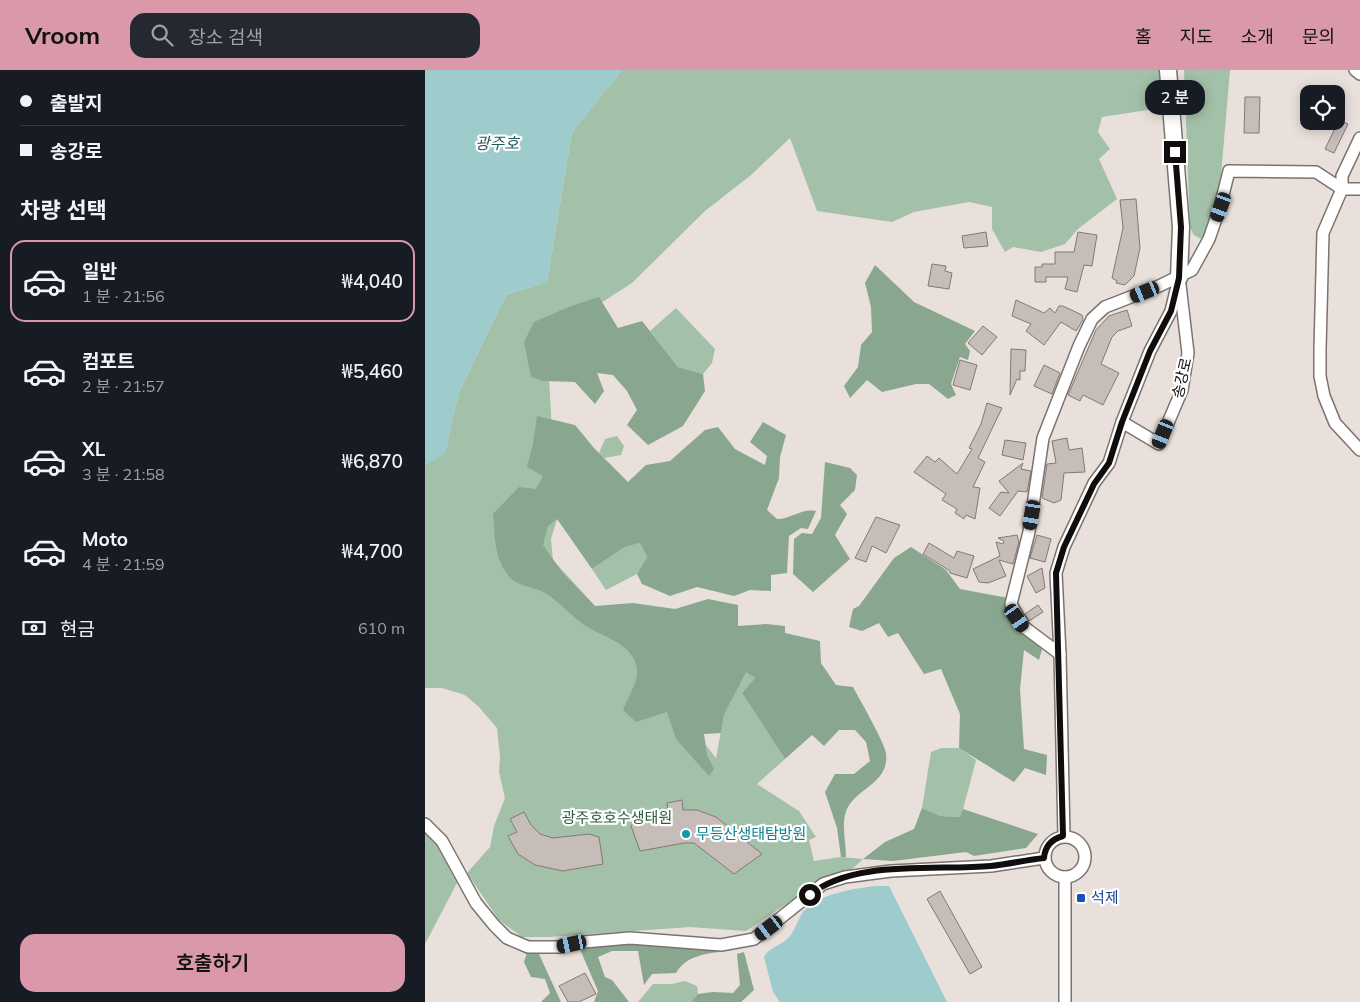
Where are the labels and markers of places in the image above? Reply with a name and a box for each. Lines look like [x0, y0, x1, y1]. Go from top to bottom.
place label: 무등산생태탐방원 [696, 824, 806, 843]
marker: 무등산생태탐방원 [680, 828, 692, 840]
place label: 석제 [1091, 888, 1119, 907]
marker: 석제 [1075, 892, 1087, 904]

